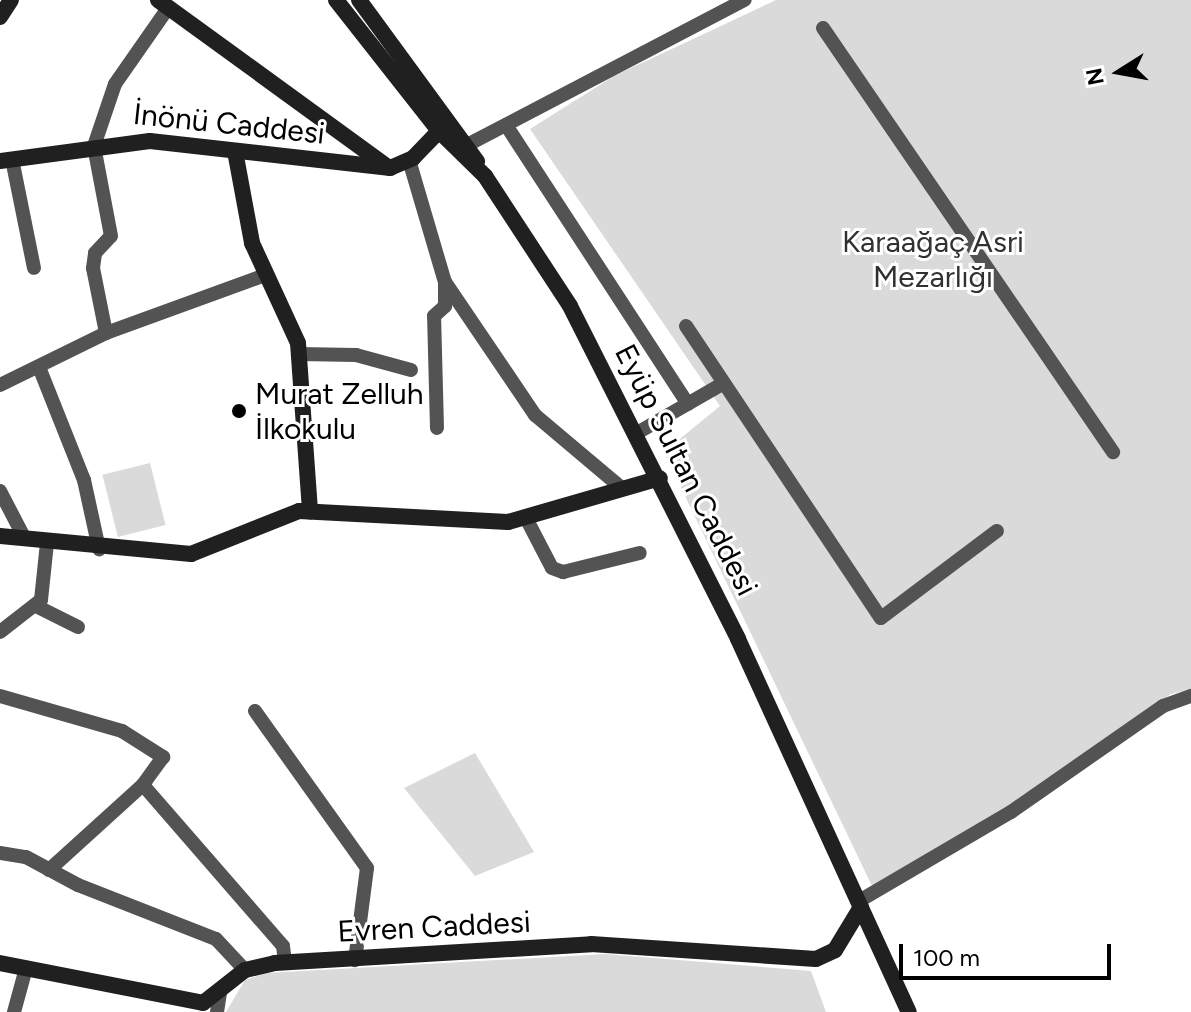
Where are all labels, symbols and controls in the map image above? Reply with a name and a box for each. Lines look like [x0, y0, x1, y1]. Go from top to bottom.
north arrow [1079, 32, 1159, 112]
text: N [1080, 66, 1110, 88]
street label: İnönü Caddesi [131, 96, 327, 152]
park label: Karaağaç Asri Mezarlığı [842, 224, 1024, 294]
street label: Eyüp Sultan Caddesi [607, 338, 765, 602]
place label: Murat Zelluh İlkokulu [255, 376, 424, 446]
marker: Murat Zelluh İlkokulu [230, 402, 248, 420]
street label: Evren Caddesi [336, 904, 532, 950]
scale bar [903, 928, 1115, 978]
text: 100 m [913, 943, 980, 972]

